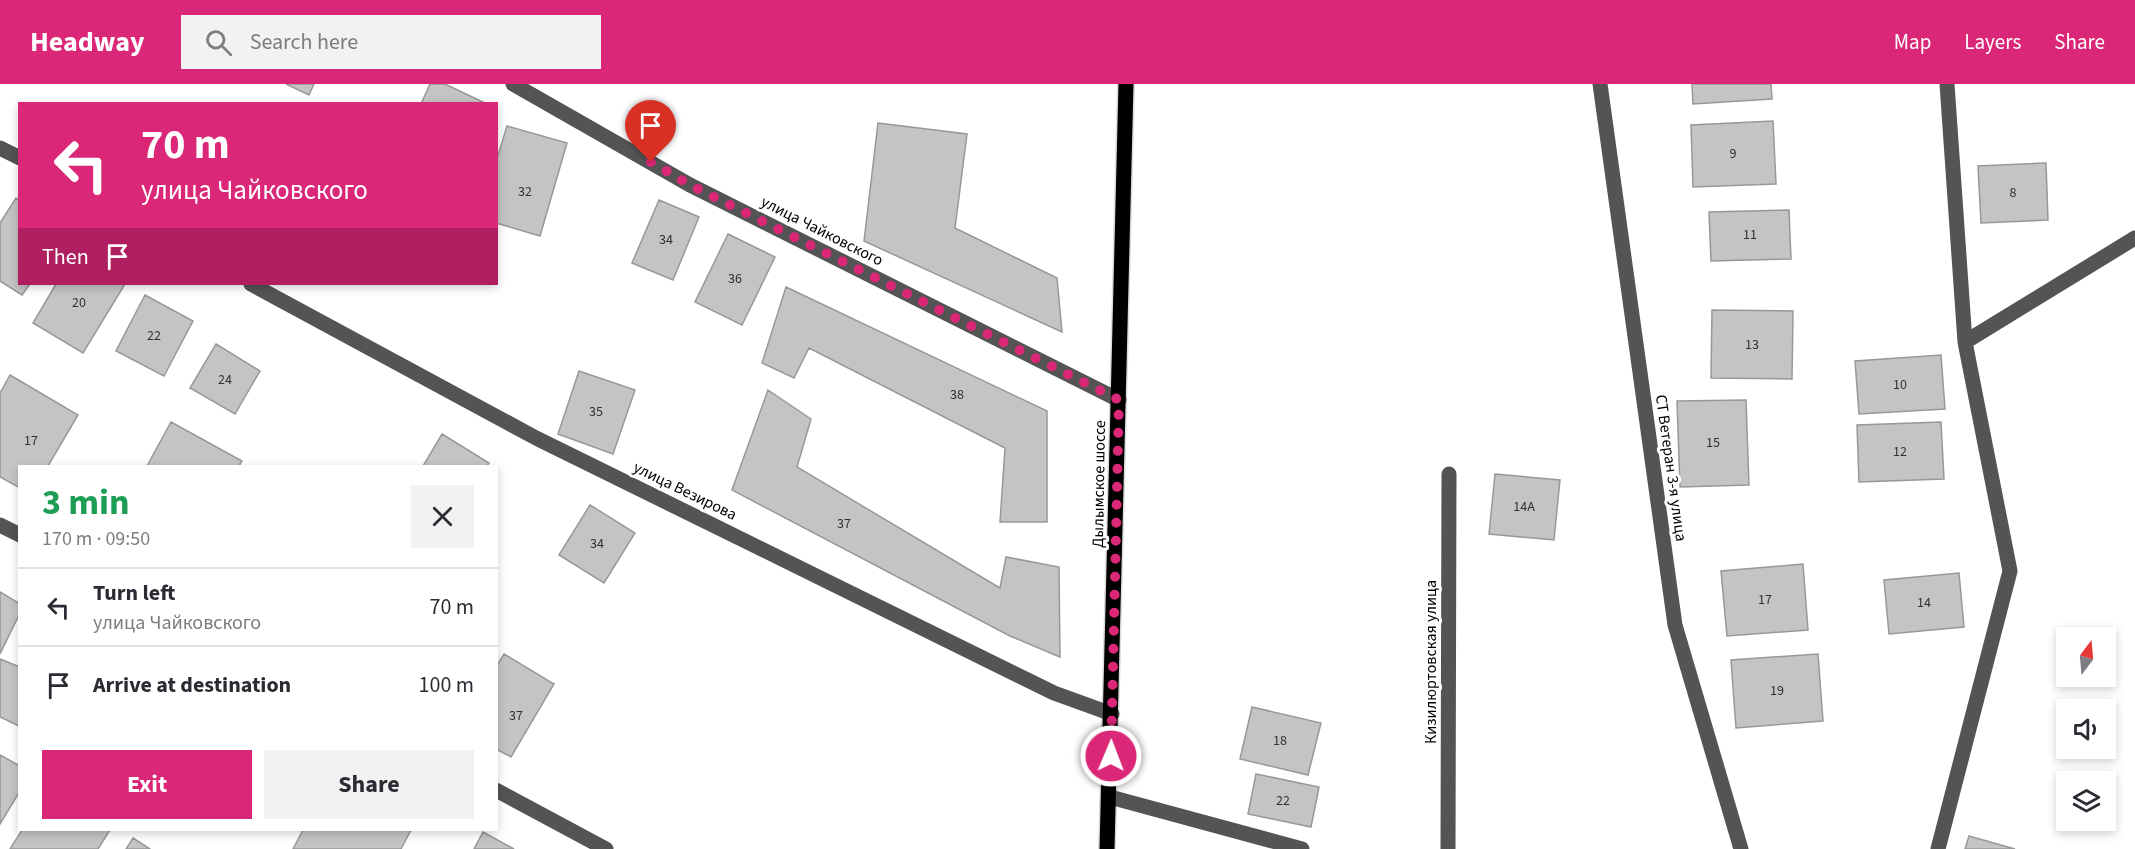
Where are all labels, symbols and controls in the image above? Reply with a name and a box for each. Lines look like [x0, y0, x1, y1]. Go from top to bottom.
search box [181, 15, 601, 69]
text: Headway [30, 22, 145, 62]
icon: search [202, 26, 235, 59]
text: Search here [250, 26, 358, 58]
text: Map [1894, 27, 1931, 57]
text: Layers [1964, 27, 2021, 57]
text: Share [2054, 27, 2105, 57]
pin [625, 100, 676, 162]
icon: arrive [634, 109, 667, 142]
text: 70 m [141, 115, 230, 175]
icon: left [42, 126, 120, 204]
house number: 9 [1730, 144, 1737, 164]
text: улица Чайковского [141, 171, 368, 210]
house number: 32 [518, 182, 532, 202]
house number: 8 [2010, 183, 2017, 203]
street label: улица Чайковского [757, 191, 887, 271]
house number: 11 [1743, 225, 1757, 245]
house number: 34 [659, 230, 673, 250]
icon: arrive [101, 240, 134, 273]
text: Then [42, 241, 89, 273]
house number: 36 [728, 269, 742, 289]
house number: 20 [72, 293, 86, 313]
house number: 22 [147, 326, 161, 346]
house number: 13 [1745, 335, 1759, 355]
house number: 24 [218, 370, 232, 390]
house number: 10 [1893, 375, 1907, 395]
house number: 38 [950, 385, 964, 405]
street label: СТ Ветеран 3-я улица [1650, 393, 1692, 543]
house number: 35 [589, 402, 603, 422]
street label: Дылымское шоссе [1087, 420, 1111, 548]
house number: 17 [24, 431, 38, 451]
house number: 15 [1706, 433, 1720, 453]
house number: 12 [1893, 442, 1907, 462]
street label: улица Везирова [630, 456, 740, 526]
text: 3 min [42, 477, 130, 528]
button: close [411, 485, 474, 548]
house number: 14А [1513, 497, 1535, 517]
house number: 37 [837, 514, 851, 534]
text: 170 m · 09:50 [42, 525, 150, 553]
house number: 34 [590, 534, 604, 554]
text: Turn left [93, 577, 175, 609]
street label: Кизилюртовская улица [1420, 580, 1442, 744]
house number: 17 [1758, 590, 1772, 610]
icon: left [42, 591, 75, 624]
text: 70 m [429, 591, 474, 623]
house number: 14 [1917, 593, 1931, 613]
text: улица Чайковского [93, 609, 261, 637]
north arrow [2056, 627, 2116, 687]
map controls [2056, 627, 2116, 831]
icon: arrive [42, 669, 75, 702]
text: Arrive at destination [93, 669, 291, 701]
text: 100 m [419, 669, 474, 701]
house number: 19 [1770, 681, 1784, 701]
button: sound [2056, 699, 2116, 759]
house number: 37 [509, 706, 523, 726]
position arrow [1079, 724, 1143, 788]
house number: 18 [1273, 731, 1287, 751]
button: Exit [42, 750, 252, 819]
button: Share [264, 750, 474, 819]
button: layers [2056, 771, 2116, 831]
house number: 22 [1276, 791, 1290, 811]

